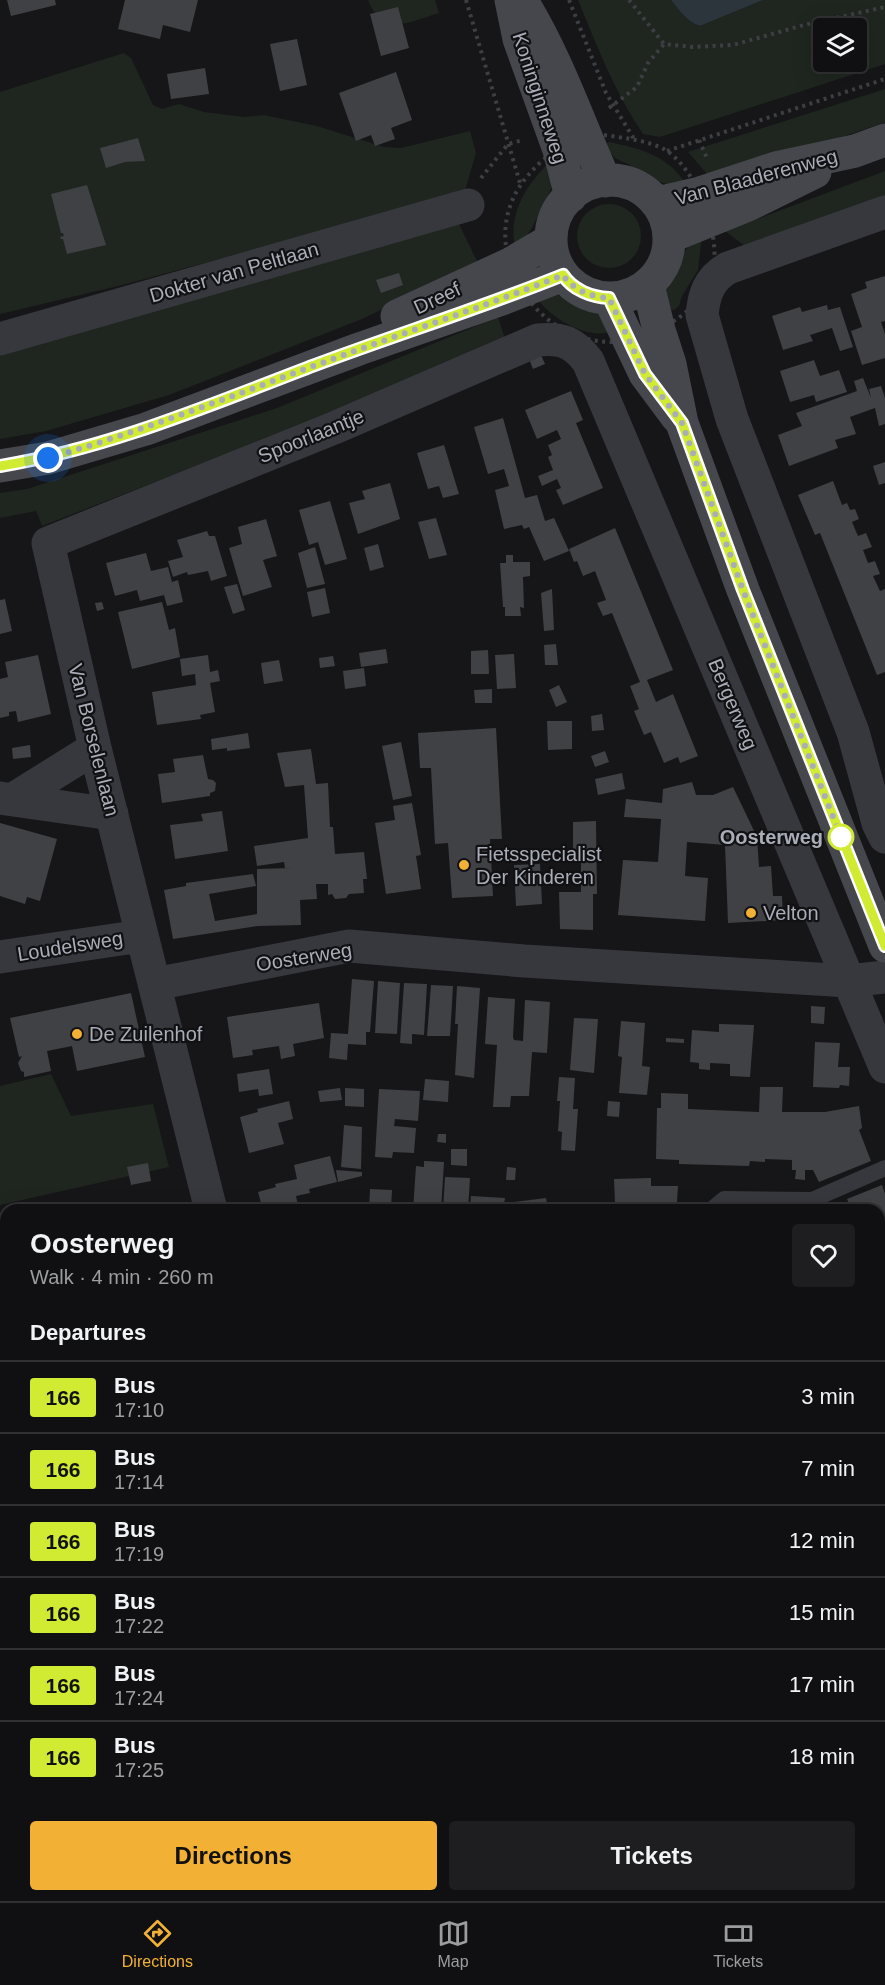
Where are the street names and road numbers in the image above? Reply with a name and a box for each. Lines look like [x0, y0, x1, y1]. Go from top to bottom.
street label: Koninginneweg [508, 30, 572, 166]
street label: Van Blaaderenweg [672, 145, 840, 209]
street label: Dokter van Peltlaan [147, 237, 321, 307]
street label: Dreef [410, 278, 464, 318]
street label: Spoorlaantje [255, 405, 367, 467]
street label: Bergerweg [704, 655, 762, 753]
street label: Van Borselenlaan [64, 661, 124, 819]
street label: Loudelsweg [16, 927, 124, 965]
street label: Oosterweg [255, 939, 353, 975]

